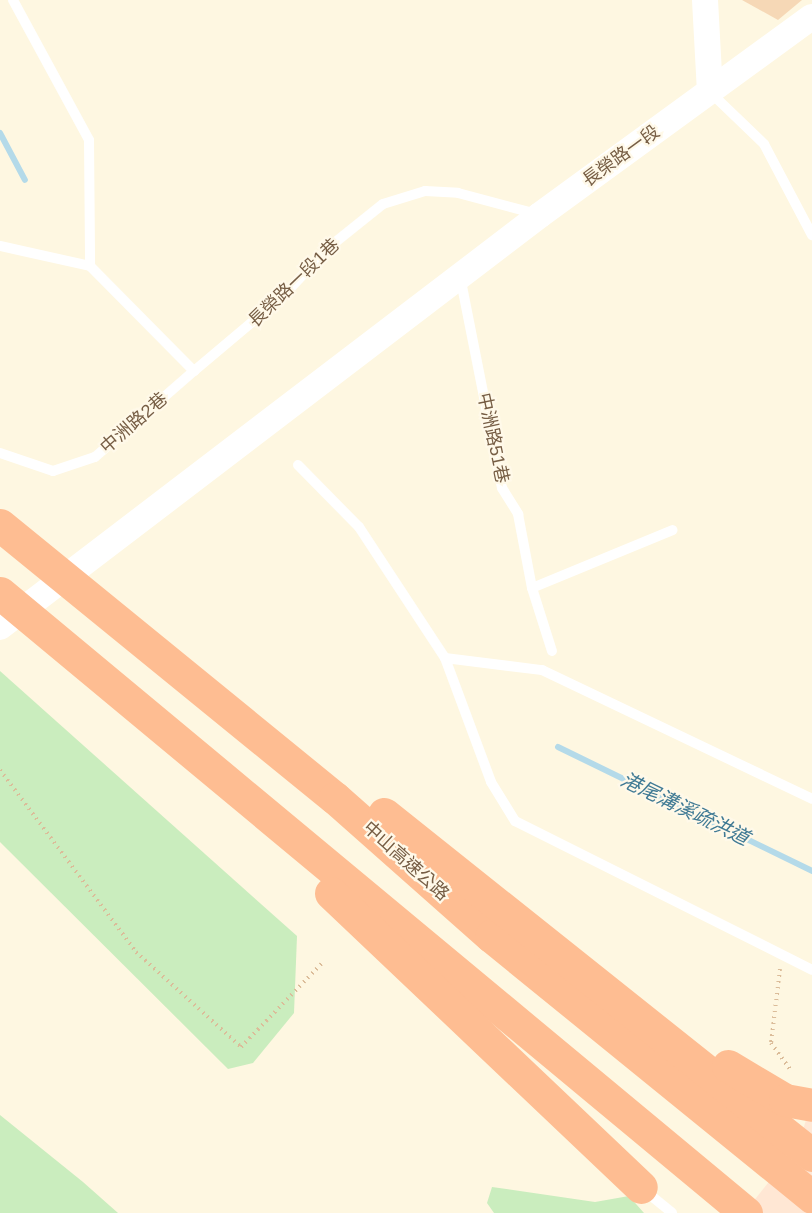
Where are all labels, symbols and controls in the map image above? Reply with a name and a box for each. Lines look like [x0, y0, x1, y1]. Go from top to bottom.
street label: 長榮路一段 [578, 121, 664, 191]
street label: 長榮路一段1巷 [244, 234, 344, 332]
street label: 中洲路2巷 [96, 388, 172, 458]
street label: 中洲路51巷 [473, 391, 513, 485]
water label: 港尾溝溪疏洪道 [617, 768, 753, 850]
street label: 中山高速公路 [359, 817, 453, 905]

